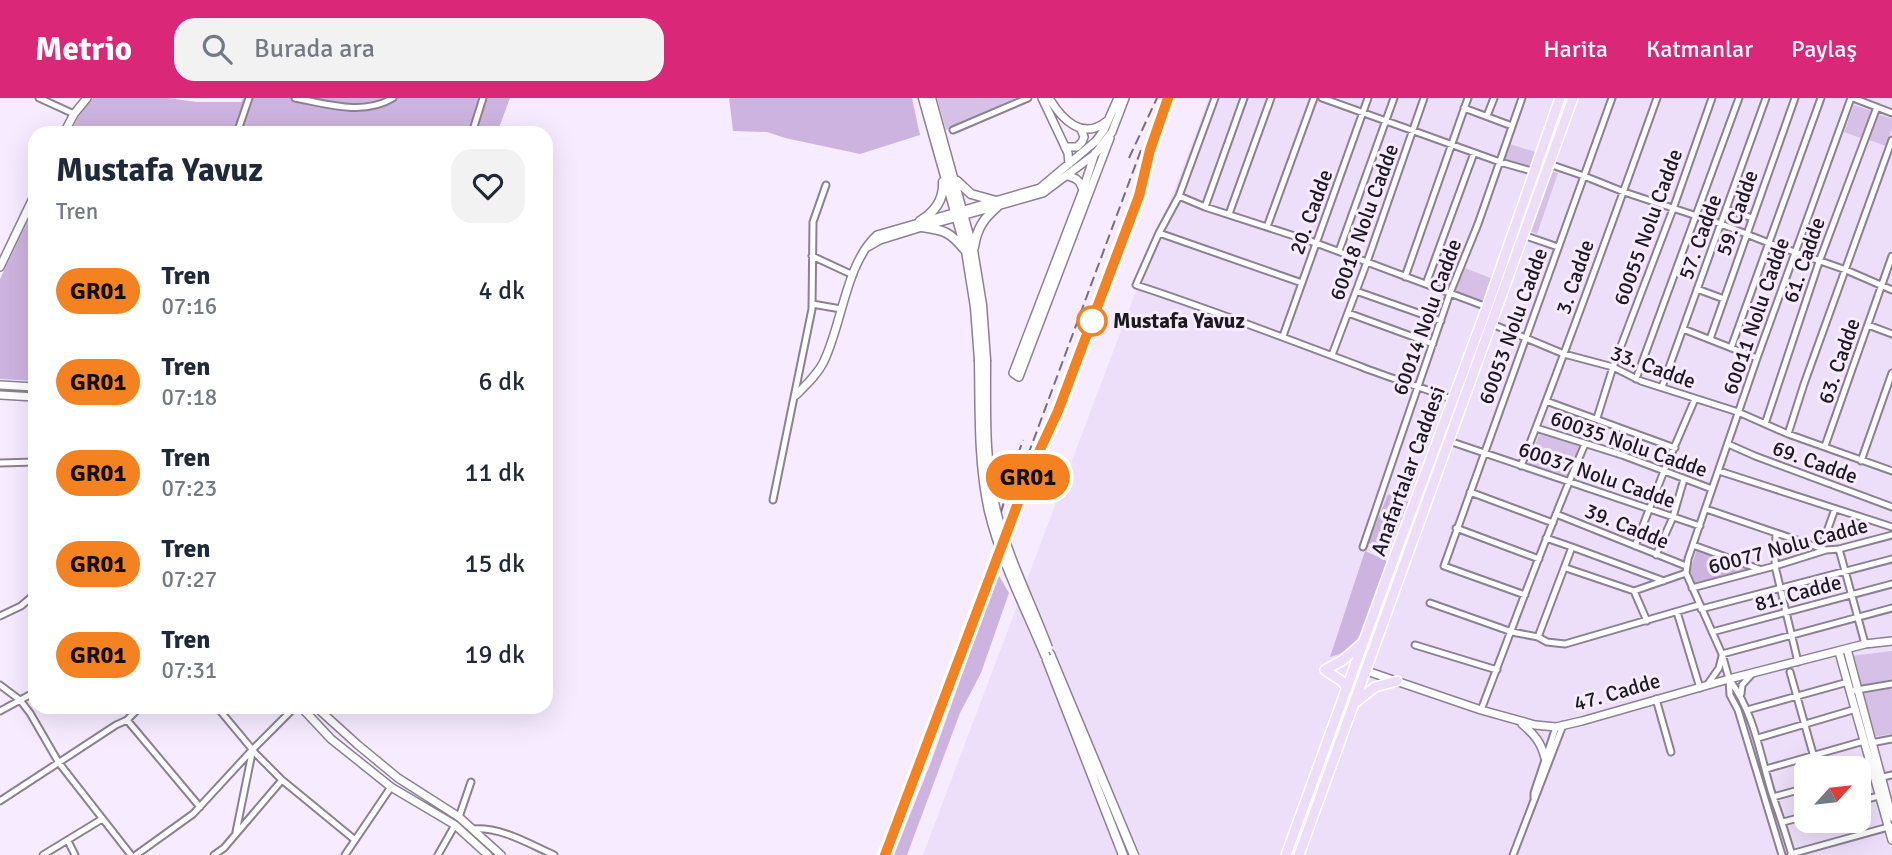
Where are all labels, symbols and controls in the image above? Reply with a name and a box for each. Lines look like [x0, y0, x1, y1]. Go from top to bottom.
search box [174, 18, 664, 81]
text: Metrio [35, 29, 132, 70]
icon: search [198, 30, 236, 68]
text: Burada ara [254, 33, 375, 65]
text: Harita [1543, 34, 1608, 64]
text: Katmanlar [1646, 34, 1753, 64]
text: Paylaş [1791, 34, 1857, 64]
street label: 60018 Nolu Cadde [1324, 140, 1404, 304]
street label: 60055 Nolu Cadde [1608, 145, 1688, 309]
button: heart [451, 149, 525, 223]
text: Mustafa Yavuz [56, 150, 263, 191]
street label: 20. Cadde [1284, 166, 1338, 258]
street label: 59. Cadde [1710, 167, 1764, 259]
street label: 57. Cadde [1673, 191, 1727, 283]
text: Tren [56, 197, 98, 226]
street label: 61. Cadde [1777, 214, 1831, 306]
street label: 60011 Nolu Cadde [1717, 234, 1795, 398]
street label: 60014 Nolu Cadde [1387, 235, 1467, 399]
street label: 3. Cadde [1550, 236, 1600, 318]
street label: 60053 Nolu Cadde [1473, 244, 1553, 408]
text: Tren [161, 260, 211, 292]
text: 4 dk [478, 275, 525, 307]
text: GR01 [70, 276, 126, 306]
text: 07:16 [161, 292, 217, 321]
marker: Mustafa Yavuz [1077, 306, 1107, 336]
place label: Mustafa Yavuz [1113, 308, 1245, 334]
street label: 63. Cadde [1812, 315, 1866, 407]
street label: 33. Cadde [1607, 340, 1699, 394]
text: Tren [161, 351, 211, 383]
text: 6 dk [478, 366, 525, 398]
text: GR01 [70, 367, 126, 397]
text: 07:18 [161, 383, 217, 412]
street label: Anafartalar Caddesi [1365, 383, 1451, 559]
street label: 60035 Nolu Cadde [1547, 405, 1711, 483]
street label: 69. Cadde [1769, 435, 1861, 489]
street label: 60037 Nolu Cadde [1515, 436, 1679, 514]
text: Tren [161, 442, 211, 474]
line badge: GR01 [979, 454, 1077, 500]
text: 11 dk [464, 457, 525, 489]
text: GR01 [70, 458, 126, 488]
text: GR01 [1000, 462, 1056, 492]
text: 07:23 [161, 474, 217, 503]
street label: 39. Cadde [1581, 497, 1673, 555]
street label: 60077 Nolu Cadde [1705, 512, 1871, 580]
text: Tren [161, 533, 211, 565]
text: 15 dk [464, 548, 525, 580]
text: GR01 [70, 549, 126, 579]
text: 07:27 [161, 565, 217, 594]
street label: 81. Cadde [1752, 569, 1844, 617]
text: Tren [161, 624, 211, 656]
text: 19 dk [464, 639, 525, 671]
text: GR01 [70, 640, 126, 670]
text: 07:31 [161, 656, 217, 685]
street label: 47. Cadde [1571, 667, 1663, 717]
north arrow [1794, 756, 1871, 833]
map controls [1794, 756, 1871, 833]

